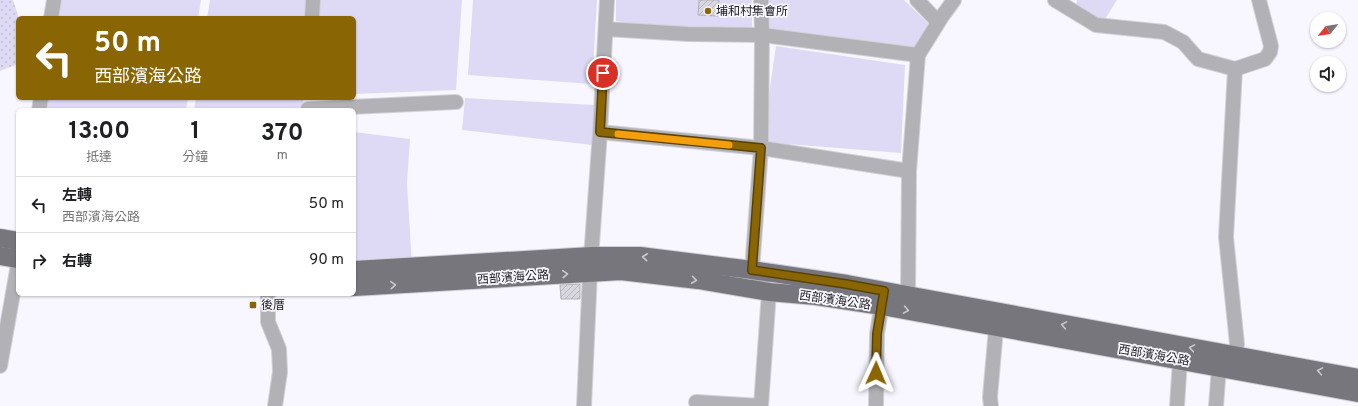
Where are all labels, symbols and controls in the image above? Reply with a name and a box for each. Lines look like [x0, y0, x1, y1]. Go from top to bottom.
place label: 埔和村集會所 [716, 4, 788, 20]
marker: 埔和村集會所 [703, 6, 713, 16]
north arrow [1310, 12, 1346, 48]
map controls [1310, 12, 1346, 92]
text: 50 m [94, 26, 161, 62]
icon: left [28, 32, 80, 84]
pin [586, 56, 620, 90]
button: sound [1310, 56, 1346, 92]
icon: arrive [592, 62, 614, 84]
text: 西部濱海公路 [94, 66, 202, 89]
text: 13:00 [68, 117, 130, 147]
text: 1 [191, 117, 200, 147]
text: 370 [261, 119, 304, 149]
text: m [277, 148, 288, 164]
text: 抵達 [86, 150, 112, 166]
text: 分鐘 [182, 150, 208, 166]
text: 左轉 [62, 187, 92, 206]
icon: left [28, 194, 50, 216]
text: 50 m [309, 195, 344, 214]
text: 西部濱海公路 [62, 210, 140, 226]
icon: right [28, 250, 50, 272]
text: 90 m [309, 251, 344, 270]
text: 右轉 [62, 253, 92, 272]
one-way arrow [642, 253, 648, 262]
street label: 西部濱海公路 [477, 268, 550, 288]
one-way arrow [562, 269, 568, 278]
one-way arrow [691, 275, 697, 284]
one-way arrow [390, 280, 396, 289]
street label: 西部濱海公路 [798, 288, 872, 314]
place label: 後厝 [261, 298, 285, 314]
marker: 後厝 [248, 300, 258, 310]
one-way arrow [903, 305, 909, 314]
one-way arrow [1061, 321, 1067, 329]
street label: 西部濱海公路 [1117, 342, 1191, 370]
one-way arrow [1189, 344, 1195, 353]
position arrow [855, 352, 897, 394]
one-way arrow [1316, 367, 1323, 376]

